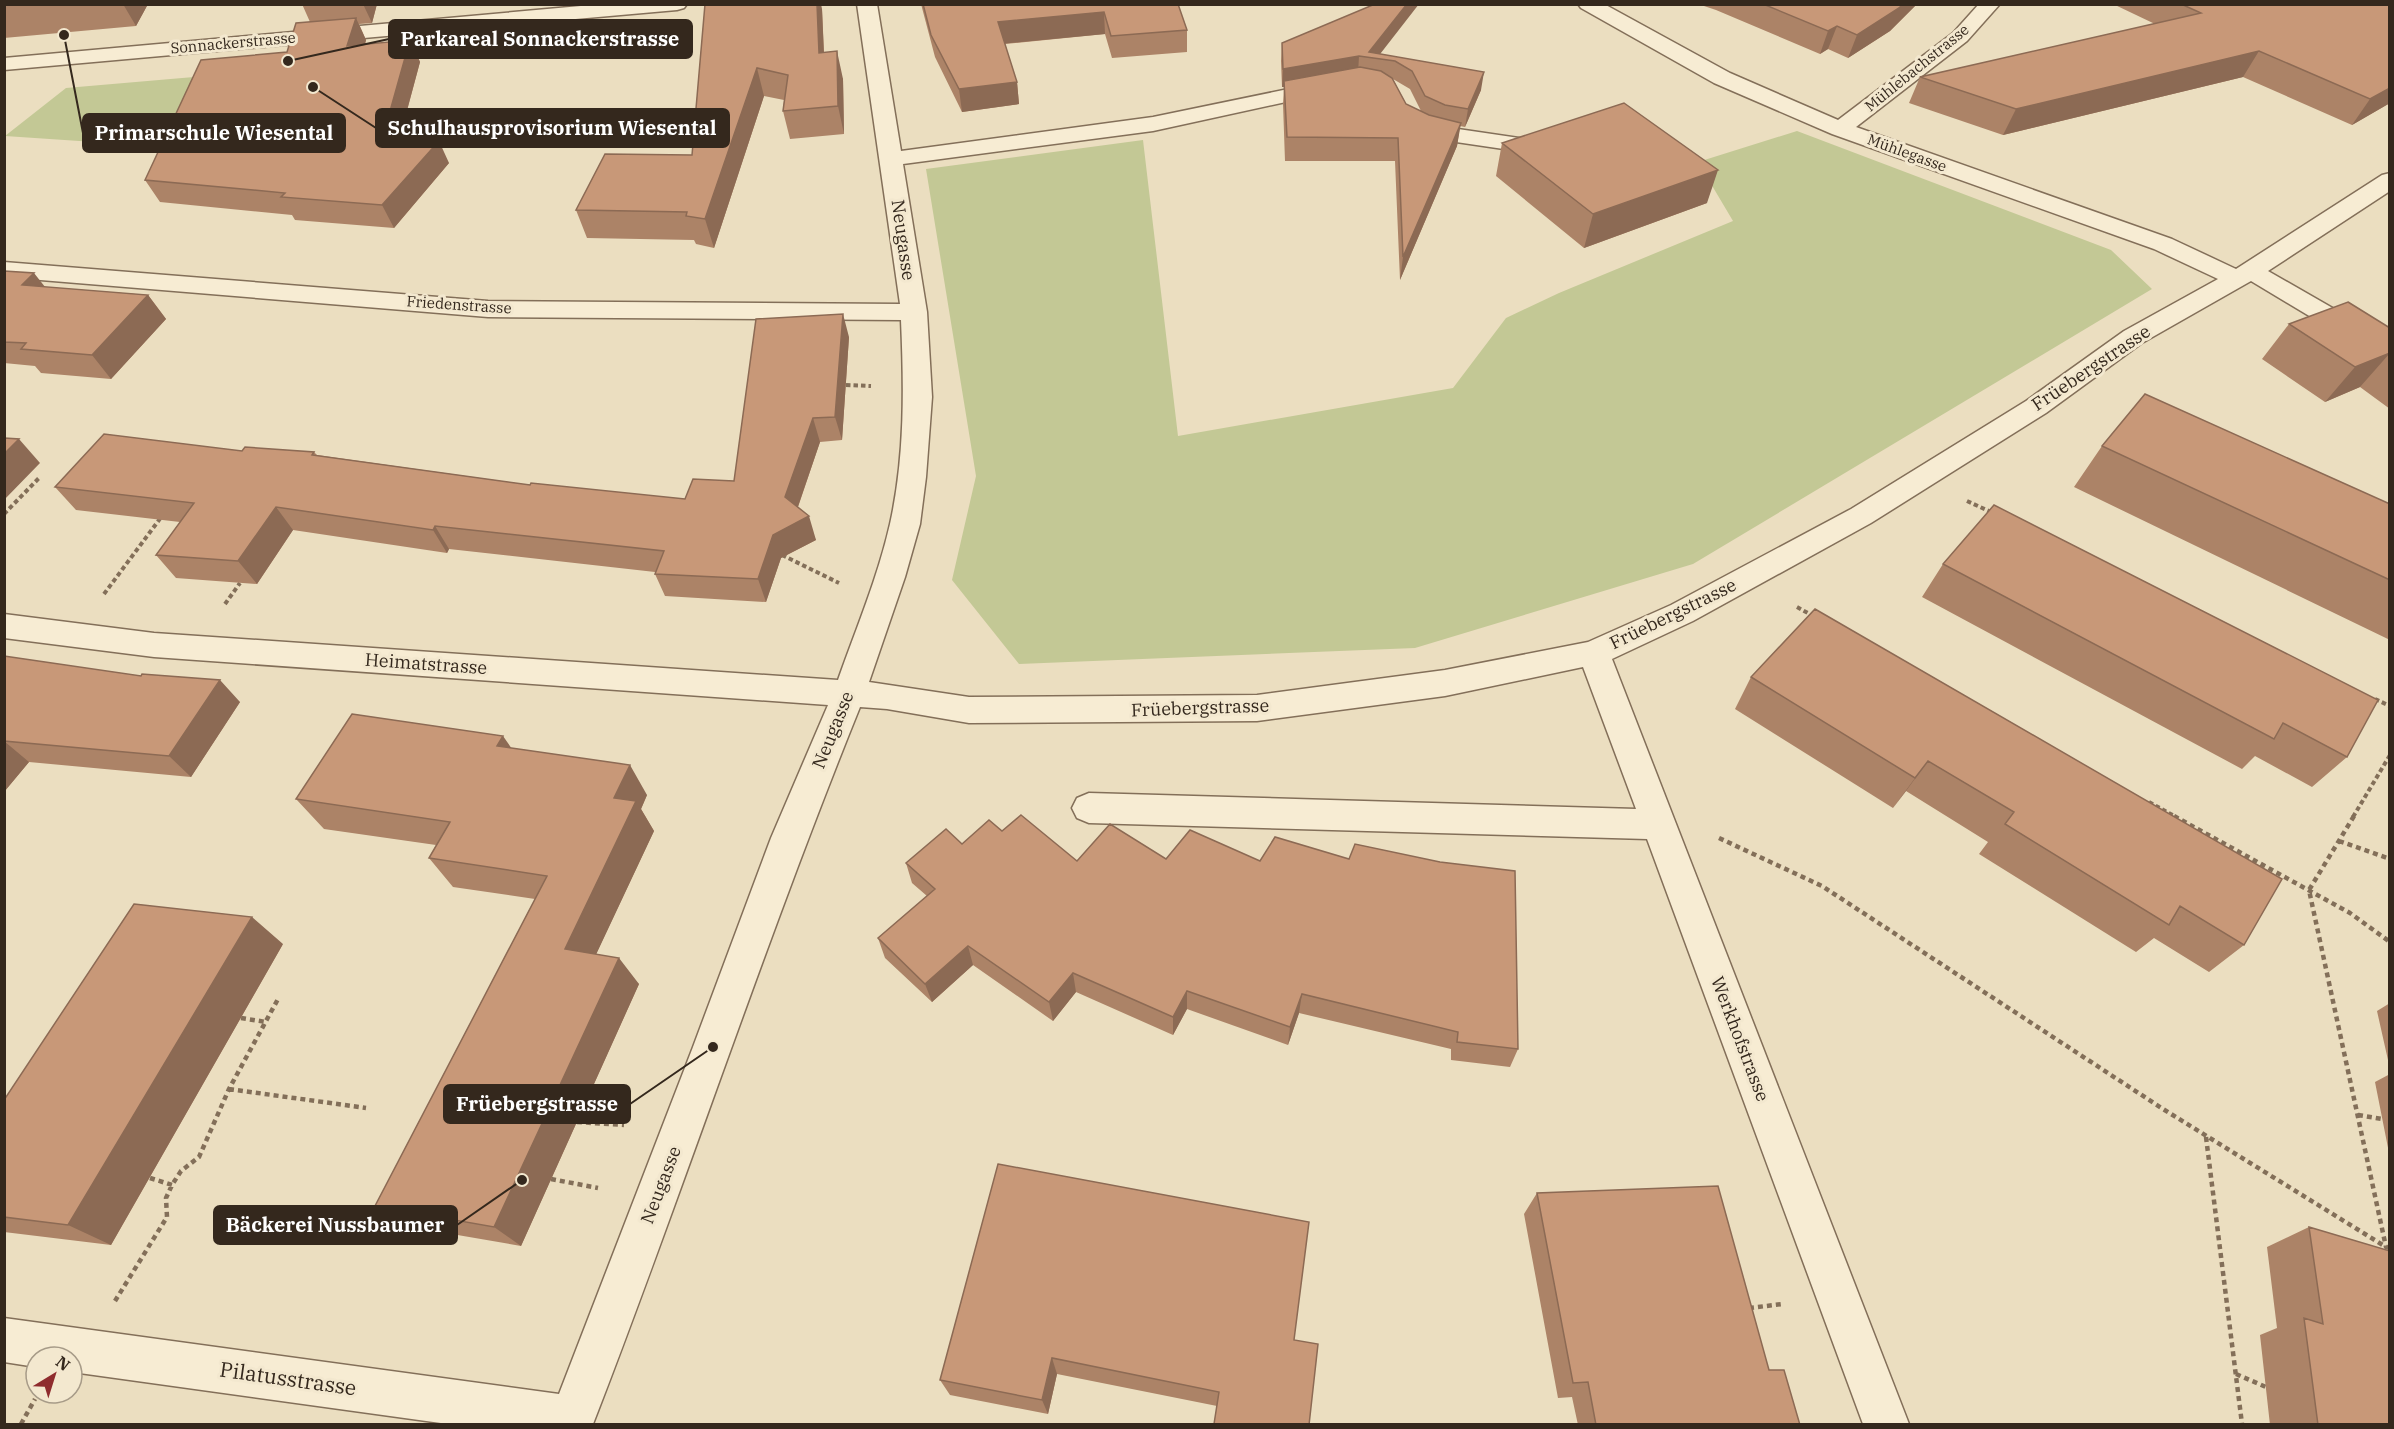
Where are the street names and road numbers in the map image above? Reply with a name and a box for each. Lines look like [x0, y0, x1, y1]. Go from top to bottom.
street label: Mühlebachstrasse [1861, 20, 1973, 115]
street label: Sonnackerstrasse [170, 28, 296, 57]
street label: Mühlegasse [1865, 129, 1949, 176]
street label: Neugasse [886, 198, 921, 282]
street label: Friedenstrasse [406, 291, 512, 318]
street label: Früebergstrasse [2027, 319, 2154, 416]
street label: Früebergstrasse [1606, 573, 1740, 654]
street label: Heimatstrasse [364, 648, 488, 679]
street label: Neugasse [807, 688, 858, 772]
street label: Früebergstrasse [1131, 694, 1269, 721]
street label: Werkhofstrasse [1706, 973, 1775, 1105]
street label: Neugasse [635, 1143, 686, 1227]
street label: Pilatusstrasse [218, 1355, 358, 1401]

